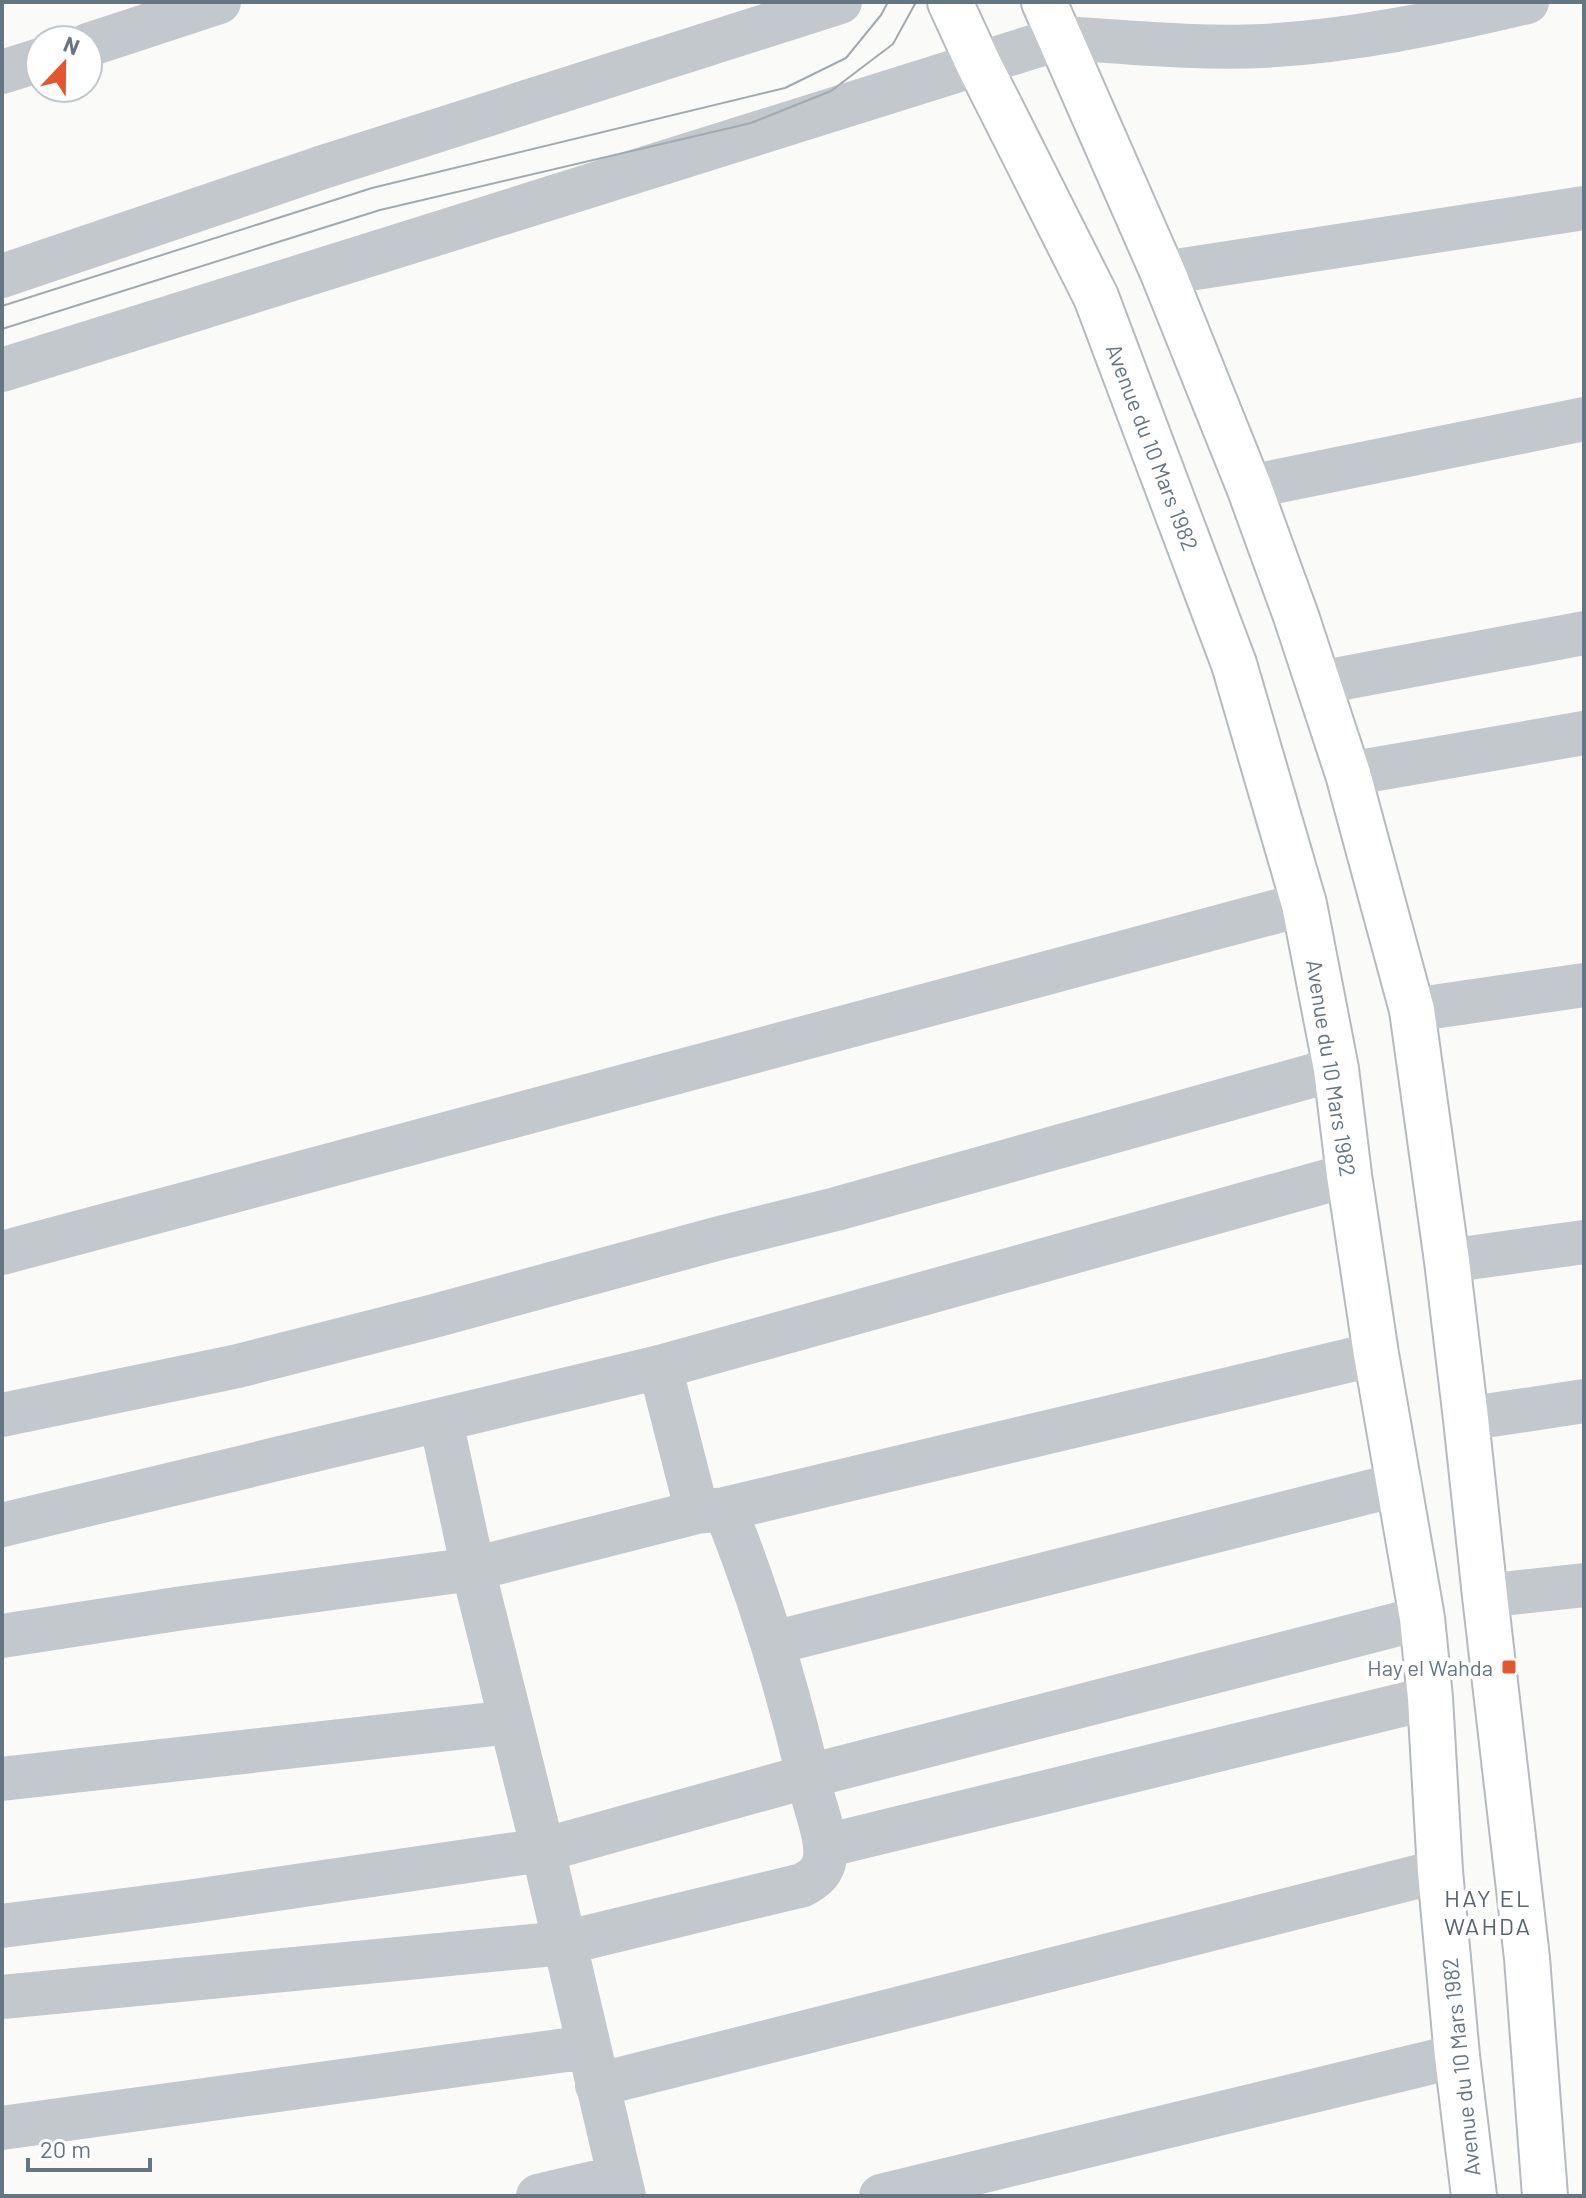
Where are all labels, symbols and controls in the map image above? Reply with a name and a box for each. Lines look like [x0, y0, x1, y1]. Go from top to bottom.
north arrow [24, 24, 104, 104]
text: N [60, 30, 84, 59]
street label: Avenue du 10 Mars 1982 [1102, 340, 1204, 554]
street label: Avenue du 10 Mars 1982 [1302, 958, 1362, 1178]
place label: Hay el Wahda [1367, 1654, 1493, 1680]
marker: Hay el Wahda [1500, 1658, 1518, 1676]
district label: HAY EL WAHDA [1444, 1883, 1532, 1940]
street label: Avenue du 10 Mars 1982 [1436, 1957, 1484, 2177]
scale bar [28, 2122, 150, 2172]
text: 20 m [40, 2134, 91, 2163]

